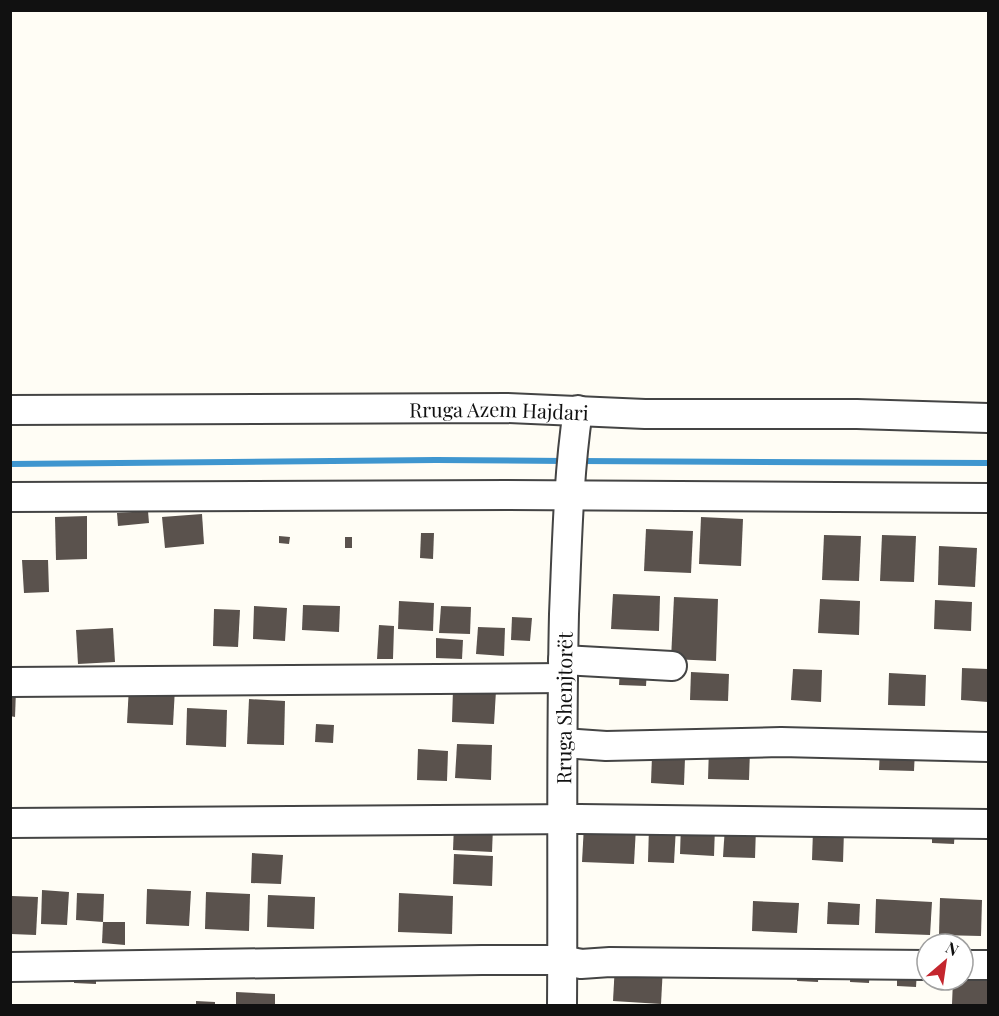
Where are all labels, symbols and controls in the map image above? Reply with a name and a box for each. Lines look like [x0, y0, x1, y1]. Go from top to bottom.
street label: Rruga Azem Hajdari [409, 394, 589, 425]
street label: Rruga Shenjtorët [549, 631, 577, 784]
north arrow [915, 932, 975, 992]
text: N [942, 936, 963, 961]

